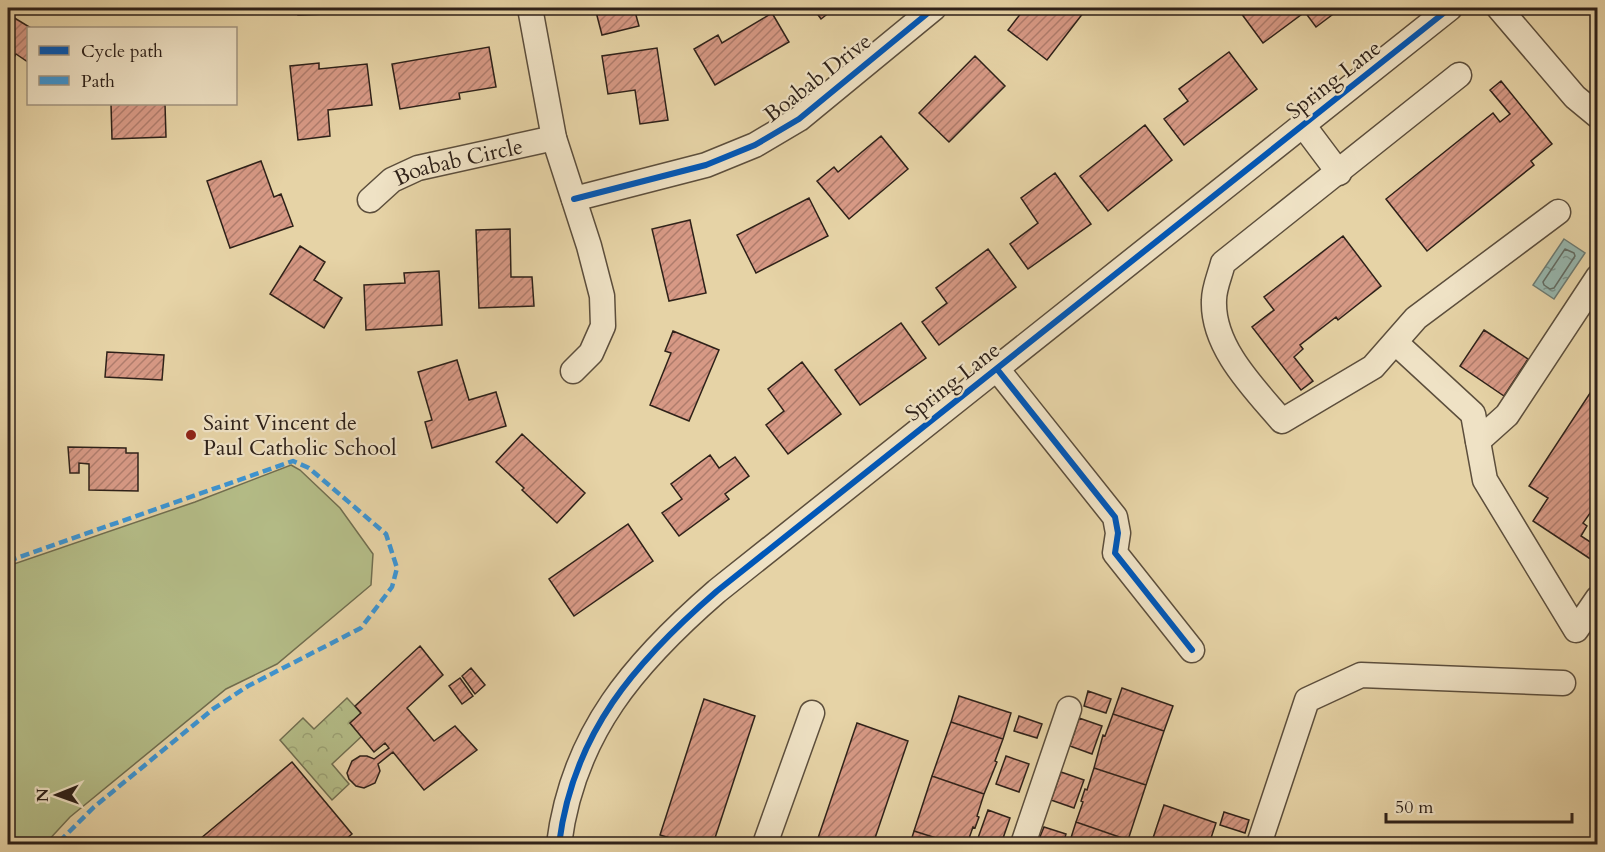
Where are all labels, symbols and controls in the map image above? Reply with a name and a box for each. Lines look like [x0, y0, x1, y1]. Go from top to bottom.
street label: Boabab Drive [758, 26, 878, 129]
legend [27, 27, 237, 105]
street label: Spring Lane [1280, 33, 1387, 126]
text: Cycle path [81, 39, 163, 64]
text: Path [81, 69, 115, 94]
street label: Boabab Circle [389, 131, 526, 193]
street label: Spring Lane [899, 335, 1006, 428]
place label: Saint Vincent de Paul Catholic School [203, 408, 397, 463]
marker: Saint Vincent de Paul Catholic School [184, 428, 198, 442]
north arrow [27, 765, 87, 825]
scale bar [1386, 786, 1572, 824]
text: N [32, 788, 54, 802]
text: 50 m [1395, 795, 1434, 820]

